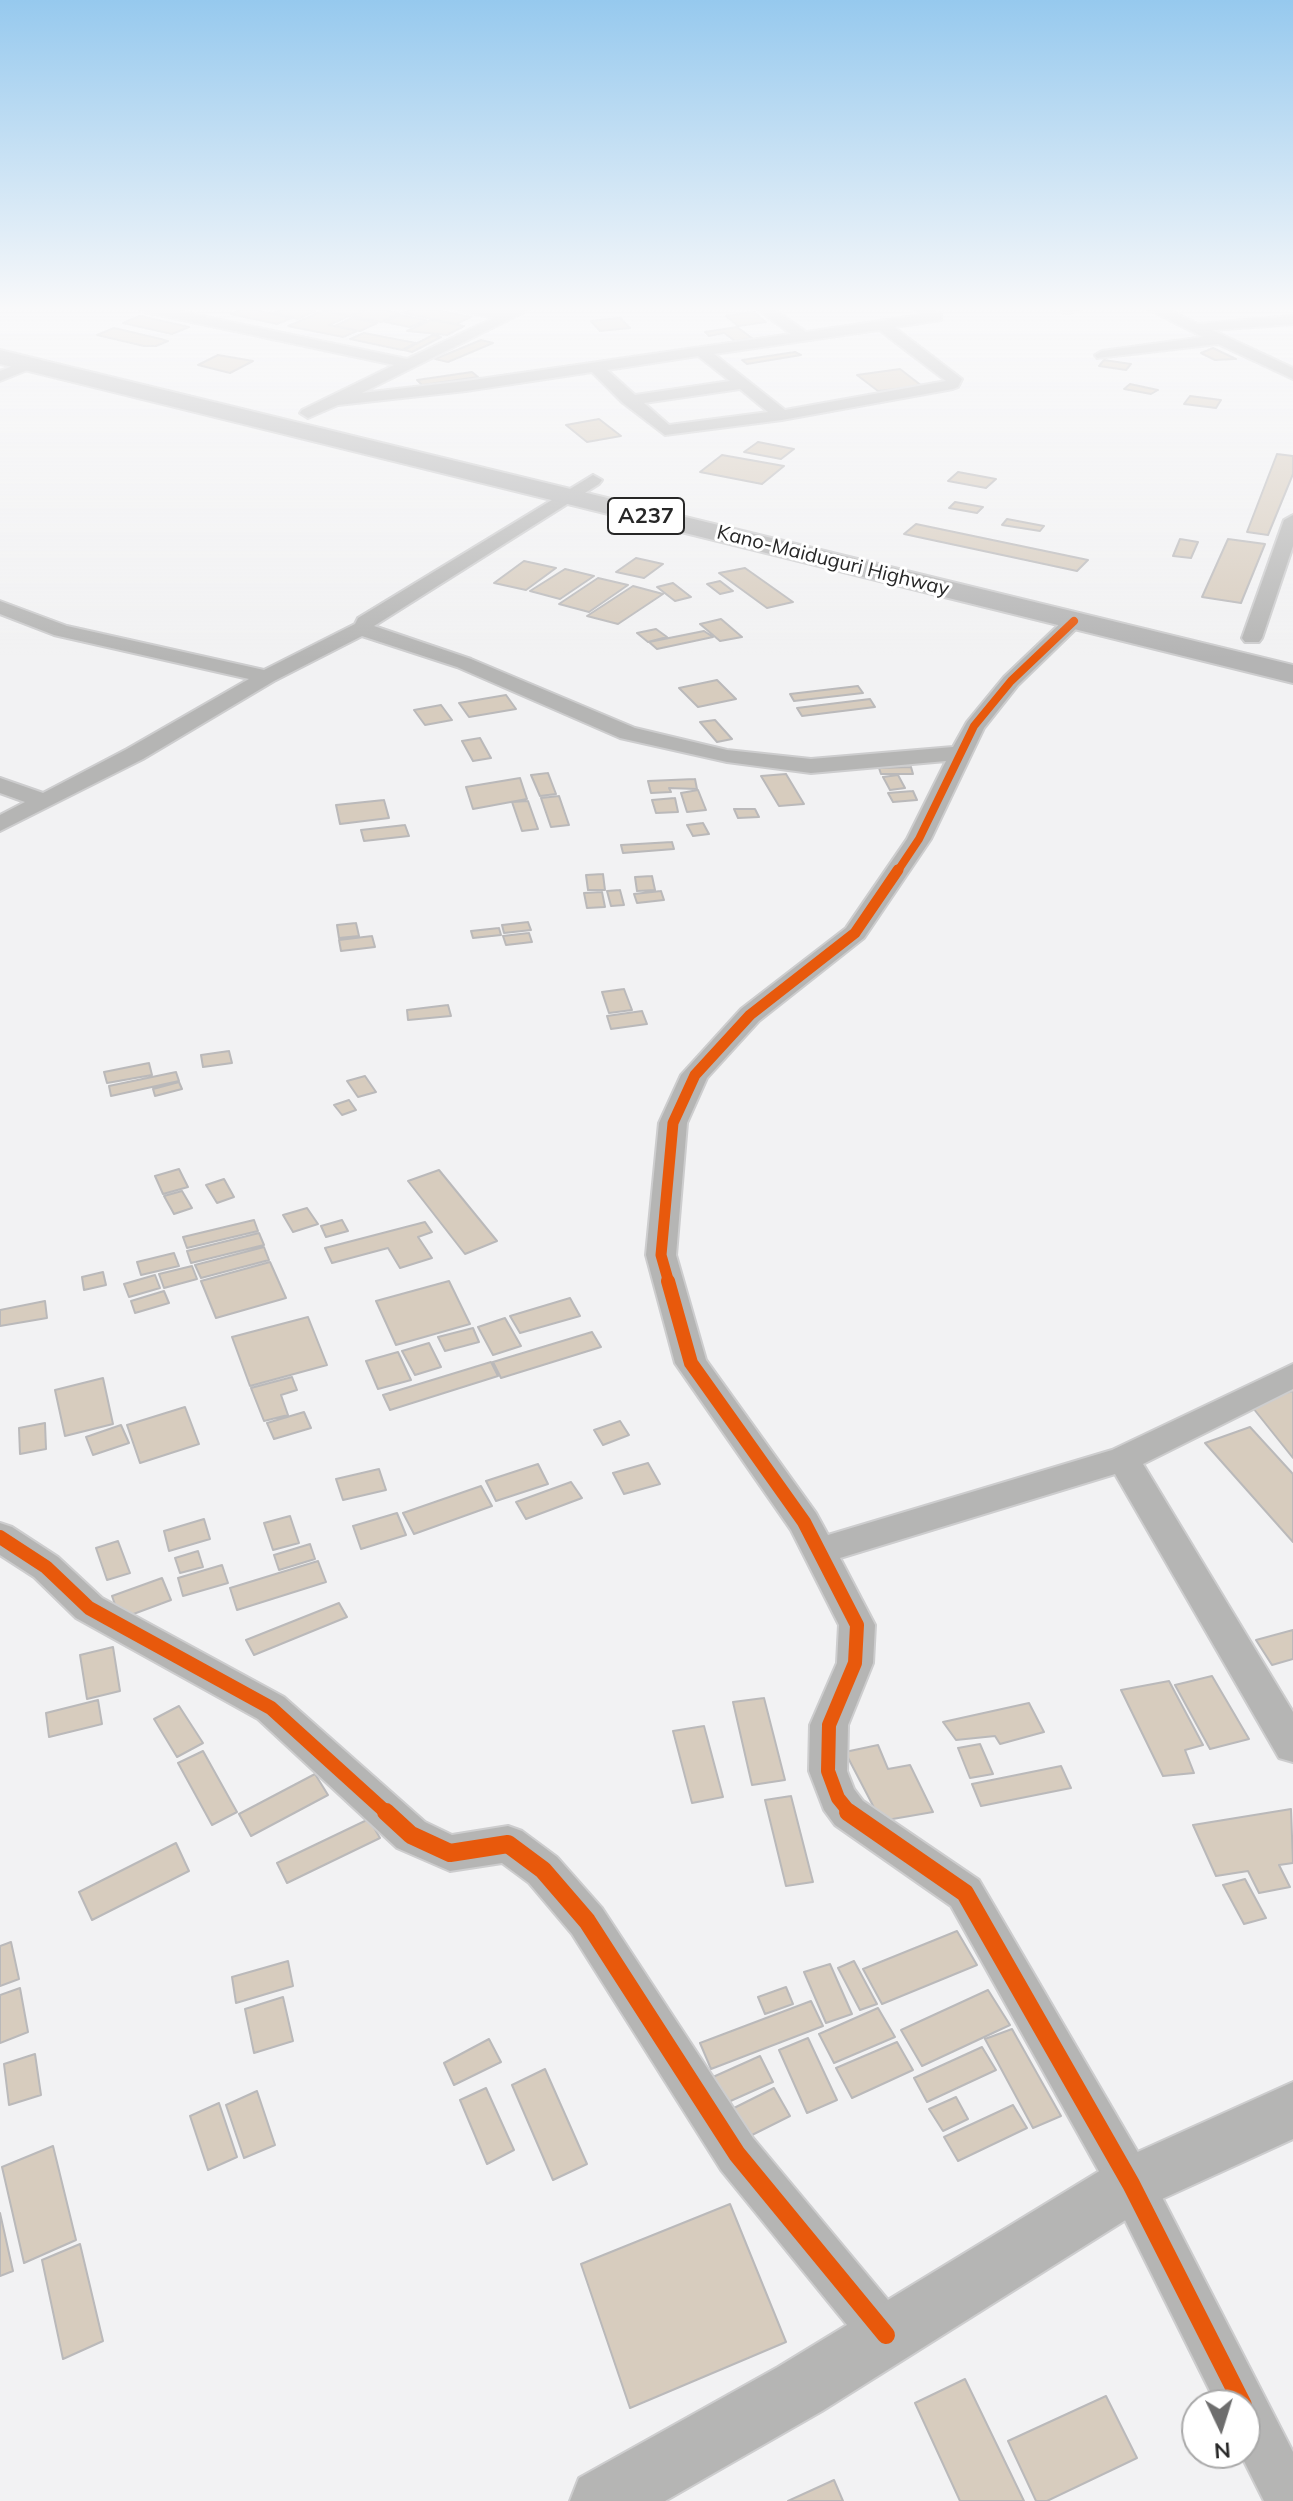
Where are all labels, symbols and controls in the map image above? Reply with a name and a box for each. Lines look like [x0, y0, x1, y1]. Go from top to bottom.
road number: A237 [608, 498, 684, 534]
street label: Kano-Maiduguri Highway [714, 521, 952, 601]
north arrow [1181, 2389, 1261, 2469]
text: N [1213, 2436, 1232, 2465]

